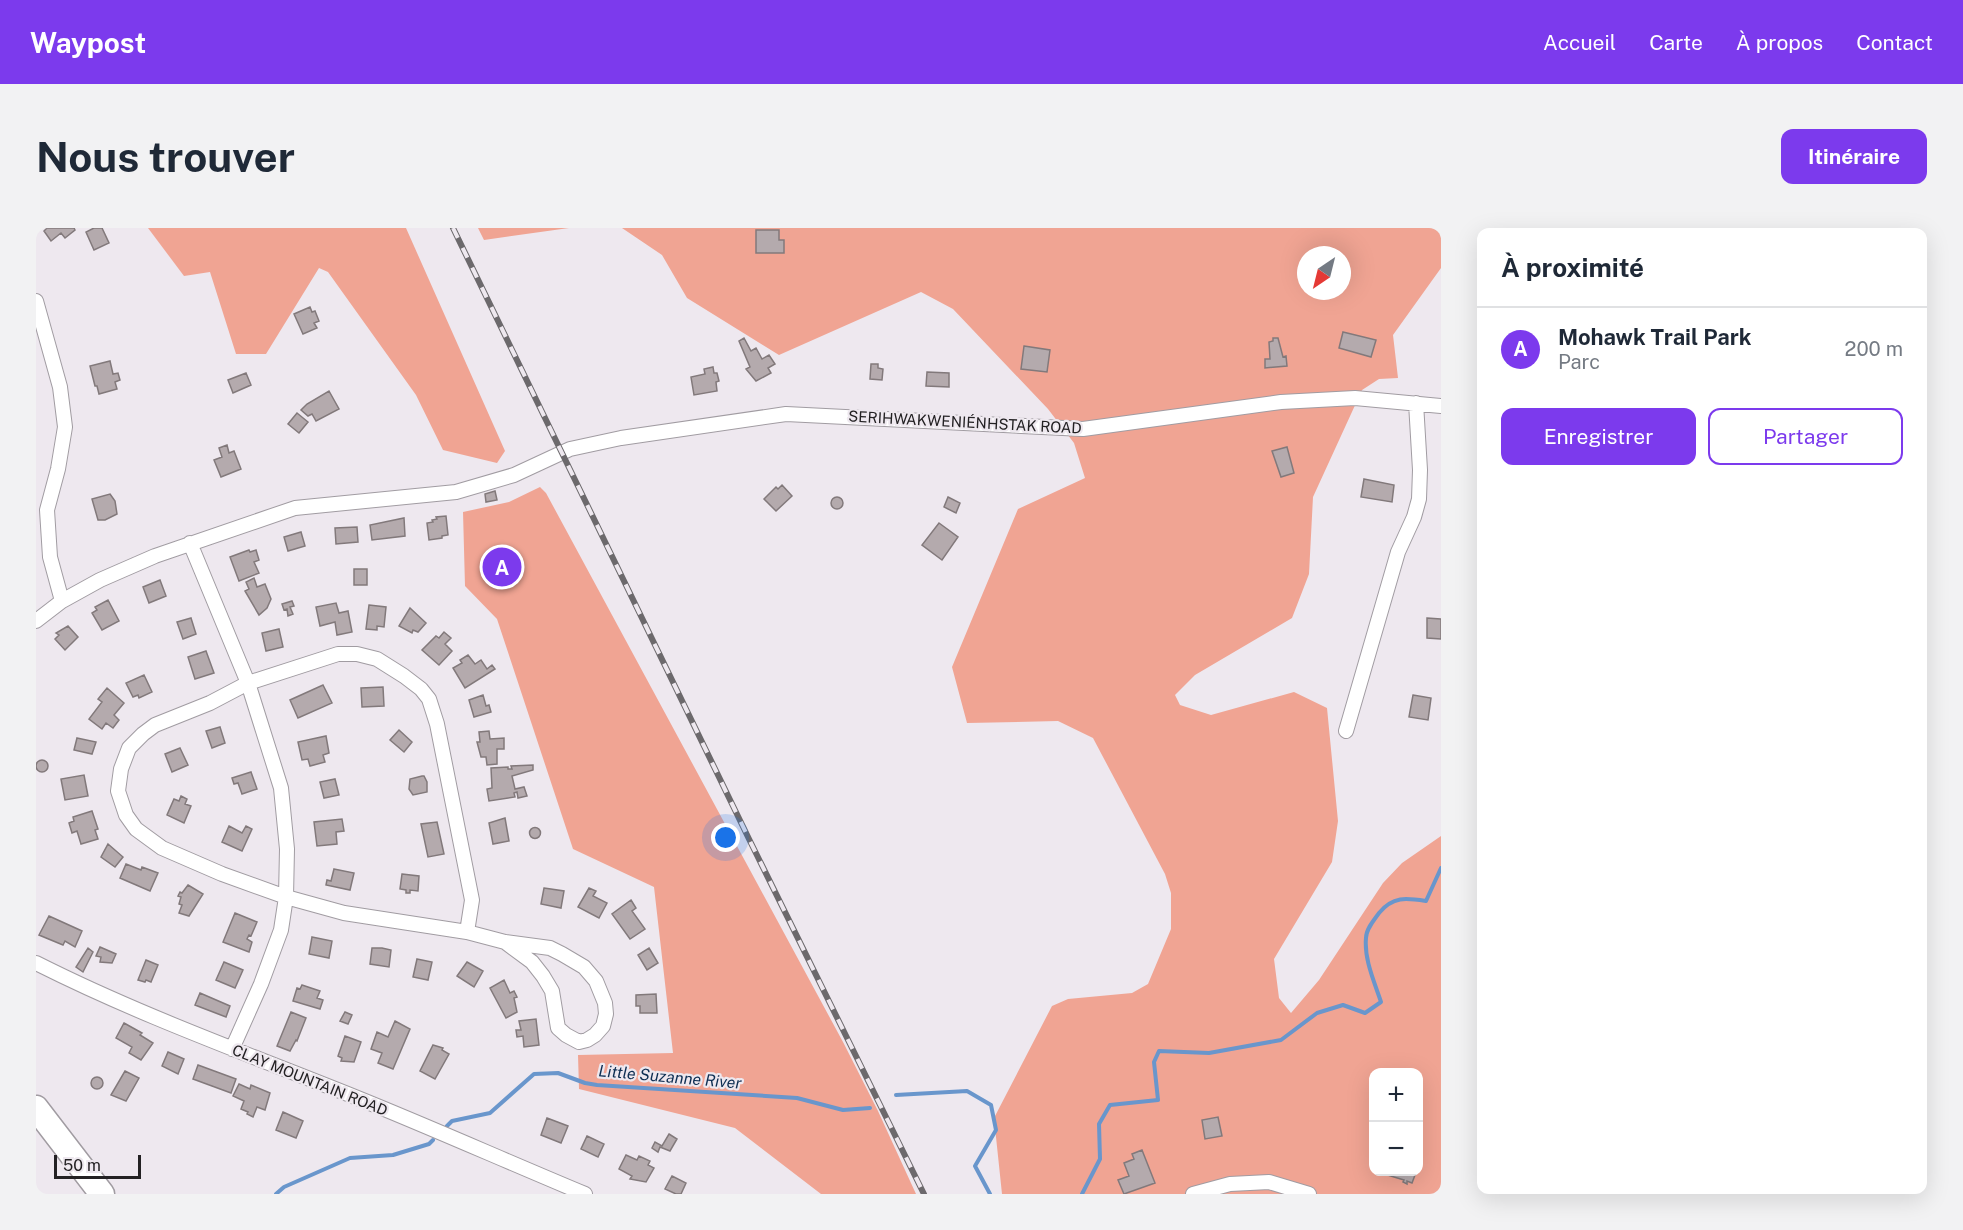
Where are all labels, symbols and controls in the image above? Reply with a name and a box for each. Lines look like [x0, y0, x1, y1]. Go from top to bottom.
text: Waypost [30, 26, 146, 59]
text: Accueil [1543, 30, 1616, 55]
text: Carte [1649, 30, 1703, 55]
text: À propos [1736, 30, 1823, 55]
text: Contact [1856, 30, 1933, 55]
button: Itinéraire [1781, 129, 1927, 184]
text: Nous trouver [36, 132, 295, 181]
north arrow [1297, 246, 1351, 300]
text: À proximité [1501, 252, 1644, 283]
text: Mohawk Trail Park [1558, 324, 1752, 350]
text: A [1513, 337, 1528, 361]
text: 200 m [1845, 337, 1903, 361]
text: Parc [1558, 350, 1600, 374]
street label: SERIHWAKWENIÉNHSTAK ROAD [848, 407, 1082, 437]
button: Enregistrer [1501, 408, 1696, 465]
button: Partager [1708, 408, 1903, 465]
pin: A [482, 544, 522, 590]
your location [711, 823, 740, 852]
street label: CLAY MOUNTAIN ROAD [230, 1041, 390, 1119]
water label: Little Suzanne River [598, 1061, 743, 1093]
map controls [1369, 1068, 1423, 1176]
button: + [1369, 1068, 1423, 1122]
button: − [1369, 1122, 1423, 1176]
scale bar [54, 1152, 141, 1180]
text: 50 m [63, 1156, 101, 1175]

